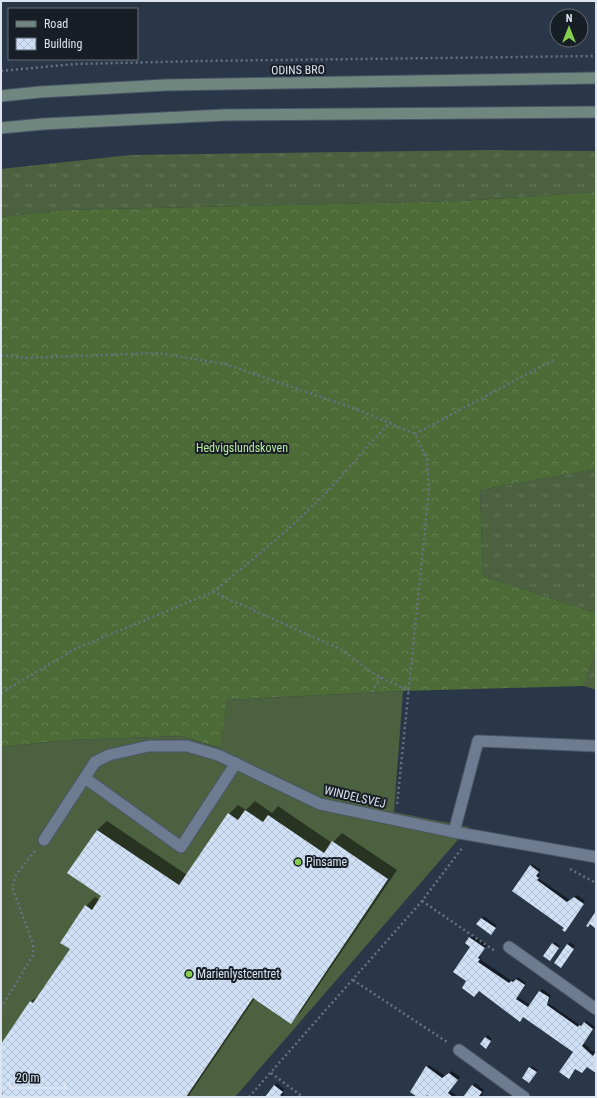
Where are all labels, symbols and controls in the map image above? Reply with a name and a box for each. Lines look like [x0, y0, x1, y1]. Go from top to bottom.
legend [8, 8, 138, 60]
north arrow [549, 8, 589, 48]
text: N [566, 12, 573, 25]
text: Road [44, 17, 68, 31]
text: Building [44, 37, 82, 51]
street label: ODINS BRO [271, 63, 325, 77]
park label: Hedvigslundskoven [196, 441, 288, 455]
street label: WINDELSVEJ [323, 783, 387, 811]
place label: Pinsame [306, 855, 347, 869]
marker: Pinsame [293, 857, 303, 867]
place label: Marienlystcentret [197, 967, 280, 981]
marker: Marienlystcentret [184, 969, 194, 979]
scale bar [10, 1064, 65, 1090]
text: 20 m [16, 1071, 40, 1085]

